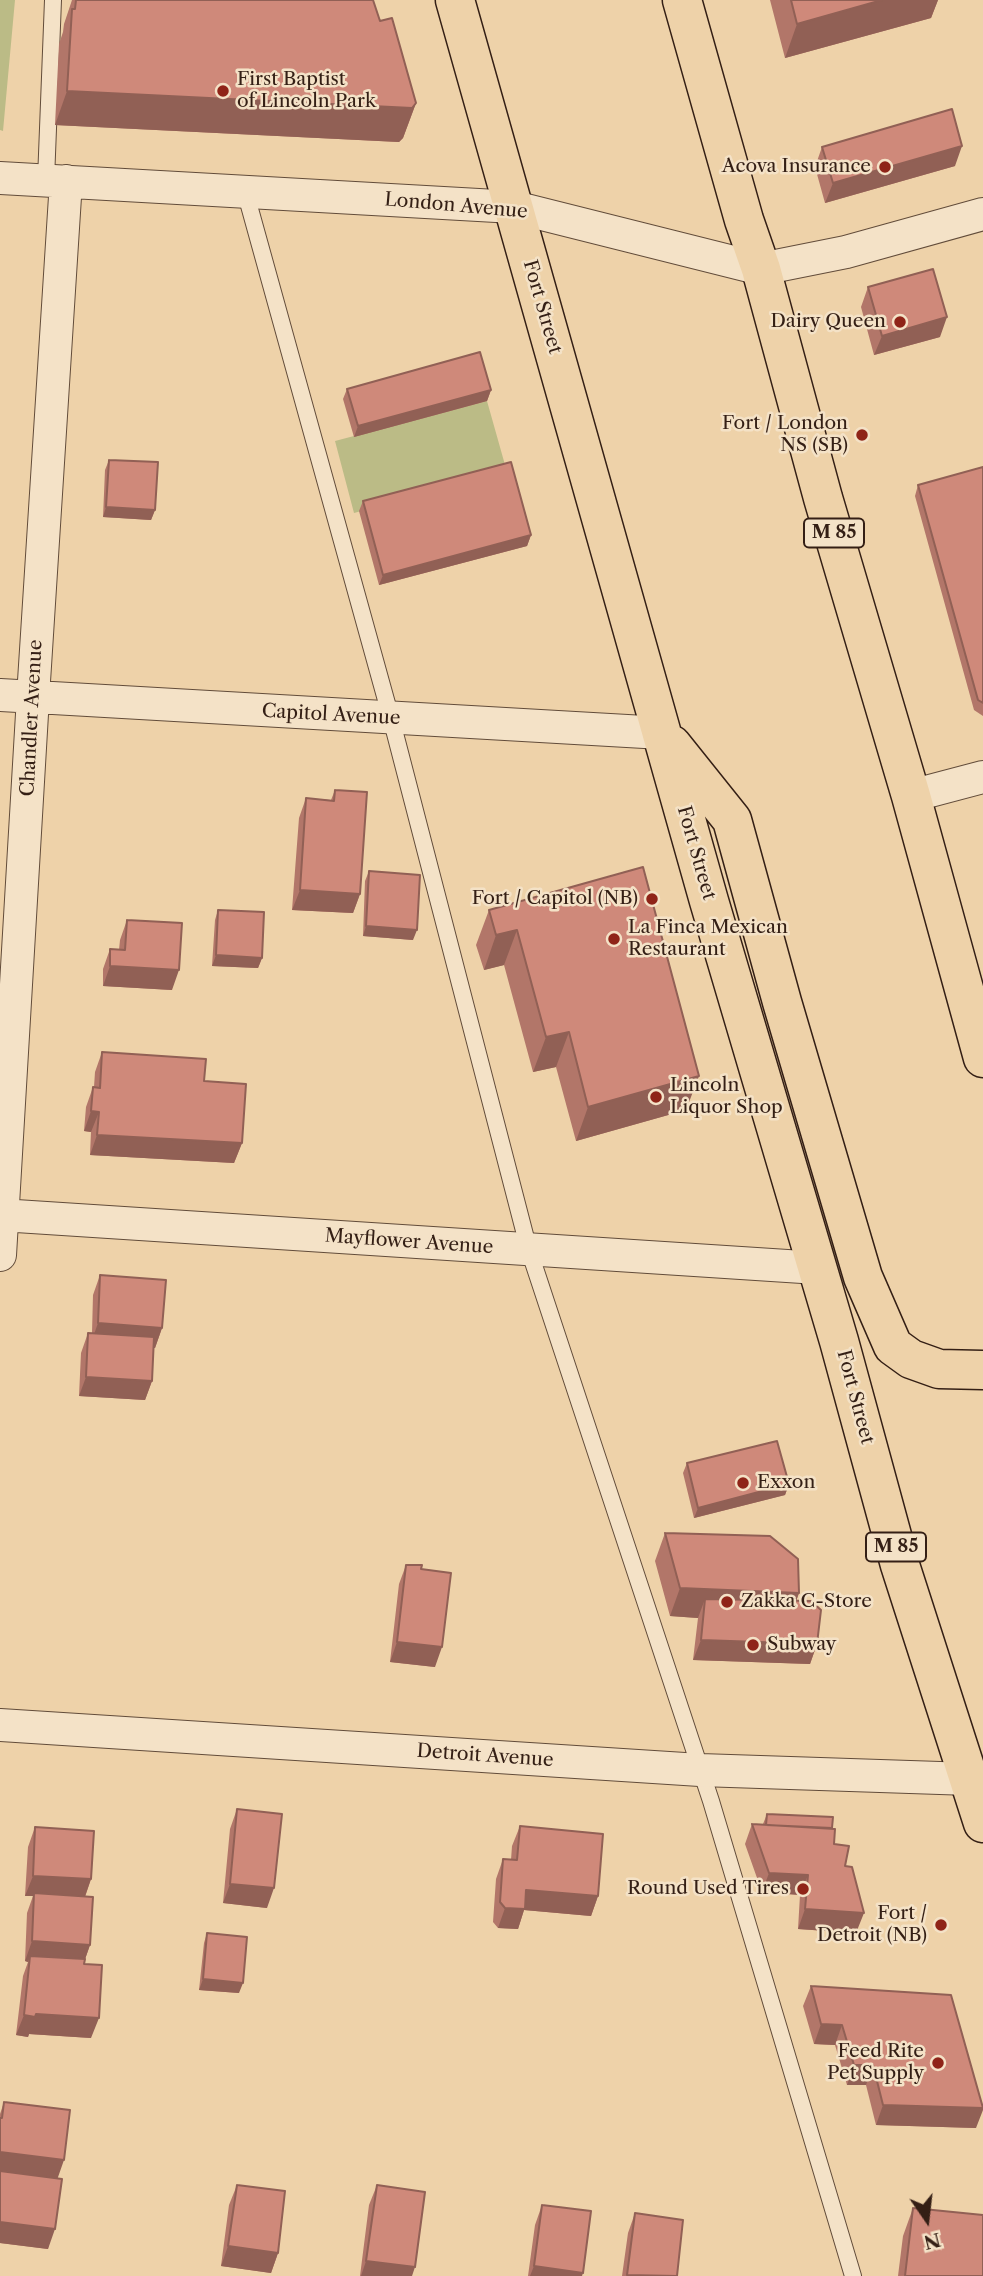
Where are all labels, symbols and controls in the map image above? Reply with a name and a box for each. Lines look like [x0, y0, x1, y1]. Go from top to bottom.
place label: First Baptist of Lincoln Park [237, 69, 376, 113]
marker: First Baptist of Lincoln Park [215, 83, 231, 99]
place label: Acova Insurance [722, 156, 871, 178]
marker: Acova Insurance [877, 159, 893, 175]
street label: London Avenue [383, 188, 529, 224]
street label: Fort Street [518, 257, 566, 357]
place label: Dairy Queen [770, 311, 886, 333]
marker: Dairy Queen [892, 314, 908, 330]
place label: Fort / London NS (SB) [722, 413, 848, 457]
marker: Fort / London NS (SB) [854, 427, 870, 443]
road number: M 85 [804, 518, 864, 548]
street label: Chandler Avenue [17, 639, 47, 797]
street label: Capitol Avenue [261, 700, 401, 730]
street label: Fort Street [672, 803, 720, 903]
place label: Fort / Capitol (NB) [472, 888, 638, 910]
marker: Fort / Capitol (NB) [644, 891, 660, 907]
place label: La Finca Mexican Restaurant [628, 917, 788, 961]
marker: La Finca Mexican Restaurant [606, 931, 622, 947]
place label: Lincoln Liquor Shop [670, 1075, 783, 1119]
marker: Lincoln Liquor Shop [648, 1089, 664, 1105]
street label: Mayflower Avenue [324, 1225, 494, 1259]
street label: Fort Street [831, 1347, 879, 1447]
place label: Exxon [757, 1472, 815, 1494]
marker: Exxon [735, 1475, 751, 1491]
road number: M 85 [866, 1532, 926, 1562]
place label: Zakka C-Store [741, 1591, 872, 1613]
marker: Zakka C-Store [719, 1594, 735, 1610]
place label: Subway [767, 1634, 836, 1656]
marker: Subway [745, 1637, 761, 1653]
street label: Detroit Avenue [416, 1740, 554, 1772]
place label: Round Used Tires [627, 1878, 789, 1900]
marker: Round Used Tires [795, 1881, 811, 1897]
place label: Fort / Detroit (NB) [817, 1903, 927, 1947]
marker: Fort / Detroit (NB) [933, 1917, 949, 1933]
place label: Feed Rite Pet Supply [827, 2041, 924, 2085]
marker: Feed Rite Pet Supply [930, 2055, 946, 2071]
north arrow [892, 2185, 962, 2255]
text: N [921, 2228, 943, 2254]

